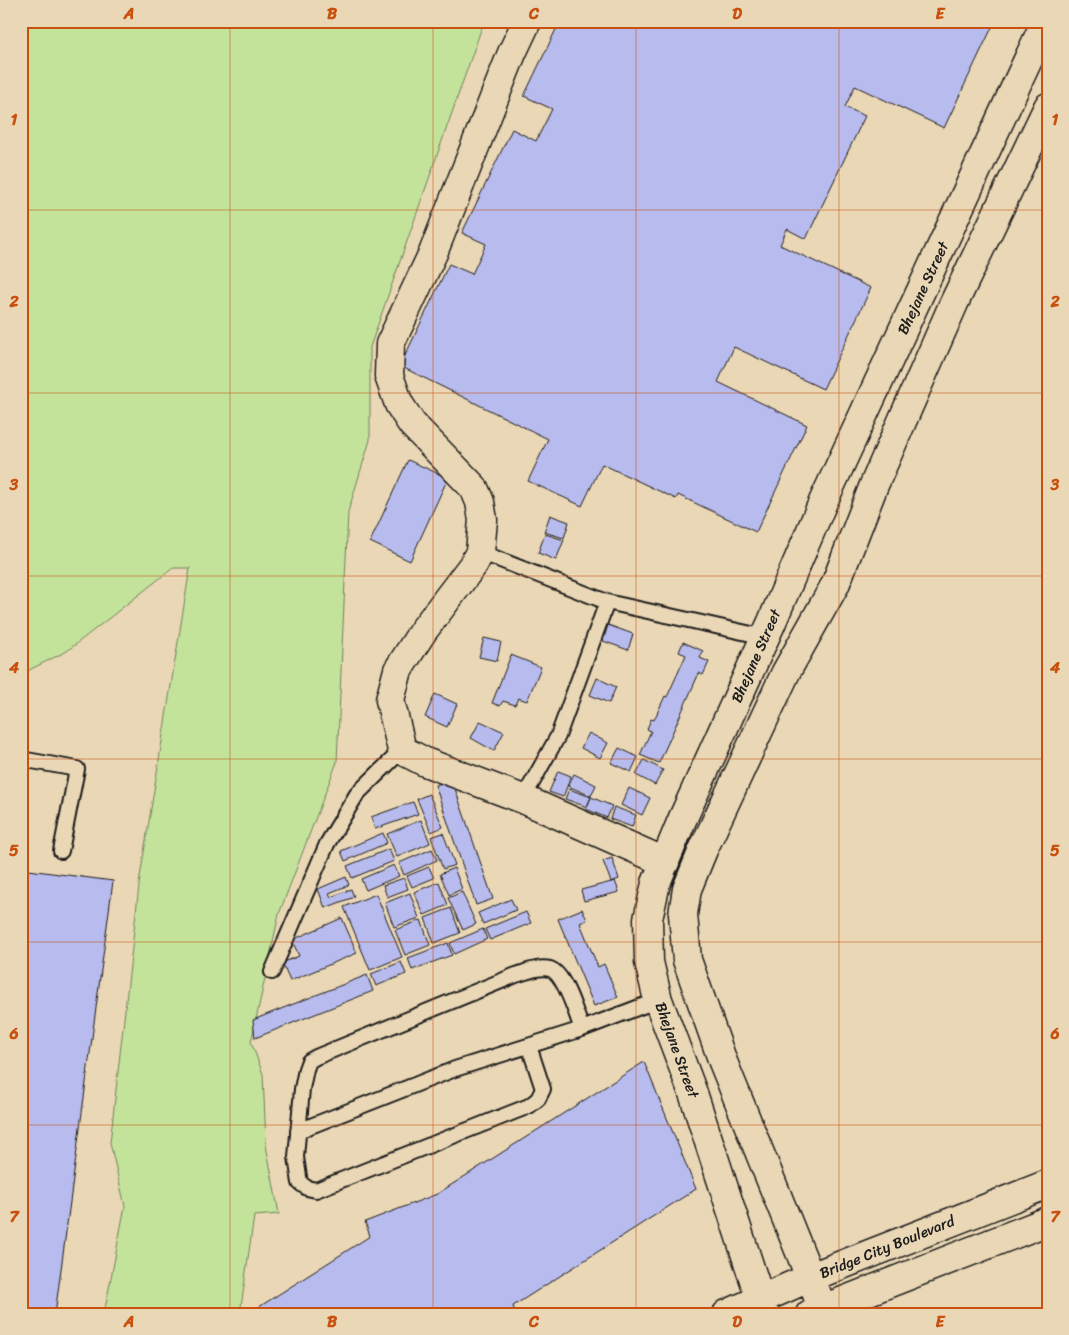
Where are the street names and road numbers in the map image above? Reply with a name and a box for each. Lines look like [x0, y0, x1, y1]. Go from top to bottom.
street label: Bhejane Street [890, 236, 956, 339]
street label: Bhejane Street [724, 604, 789, 707]
street label: Bhejane Street [648, 998, 707, 1102]
street label: Bridge City Boulevard [815, 1208, 960, 1286]

